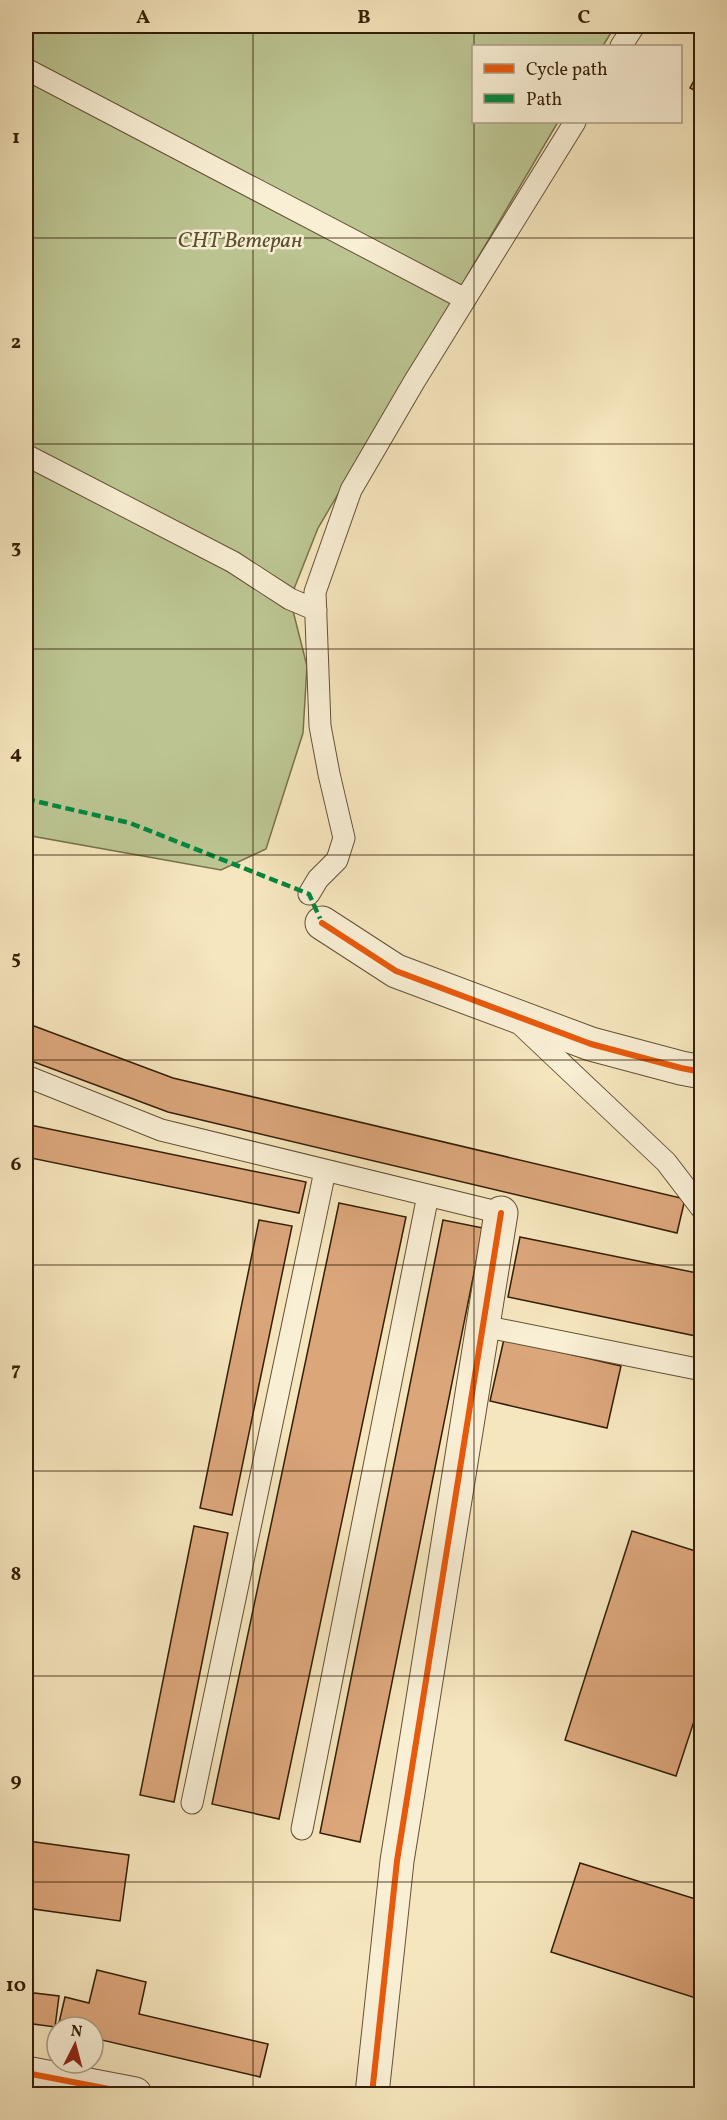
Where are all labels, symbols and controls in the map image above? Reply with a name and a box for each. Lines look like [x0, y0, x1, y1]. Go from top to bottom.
text: A [136, 4, 150, 32]
text: B [357, 4, 371, 32]
text: C [578, 4, 591, 32]
legend [472, 45, 682, 123]
text: Cycle path [526, 58, 608, 83]
text: Path [526, 88, 562, 113]
text: 1 [12, 124, 20, 152]
park label: СНТ Ветеран [178, 226, 302, 257]
text: 2 [11, 329, 21, 357]
text: 3 [11, 534, 21, 562]
text: 4 [10, 740, 22, 768]
text: 5 [11, 945, 21, 973]
text: 6 [11, 1151, 22, 1179]
text: 7 [11, 1356, 21, 1384]
text: 8 [11, 1561, 21, 1589]
text: 9 [10, 1767, 22, 1795]
text: 10 [6, 1972, 26, 2000]
north arrow [45, 2015, 105, 2075]
text: N [69, 2021, 84, 2044]

